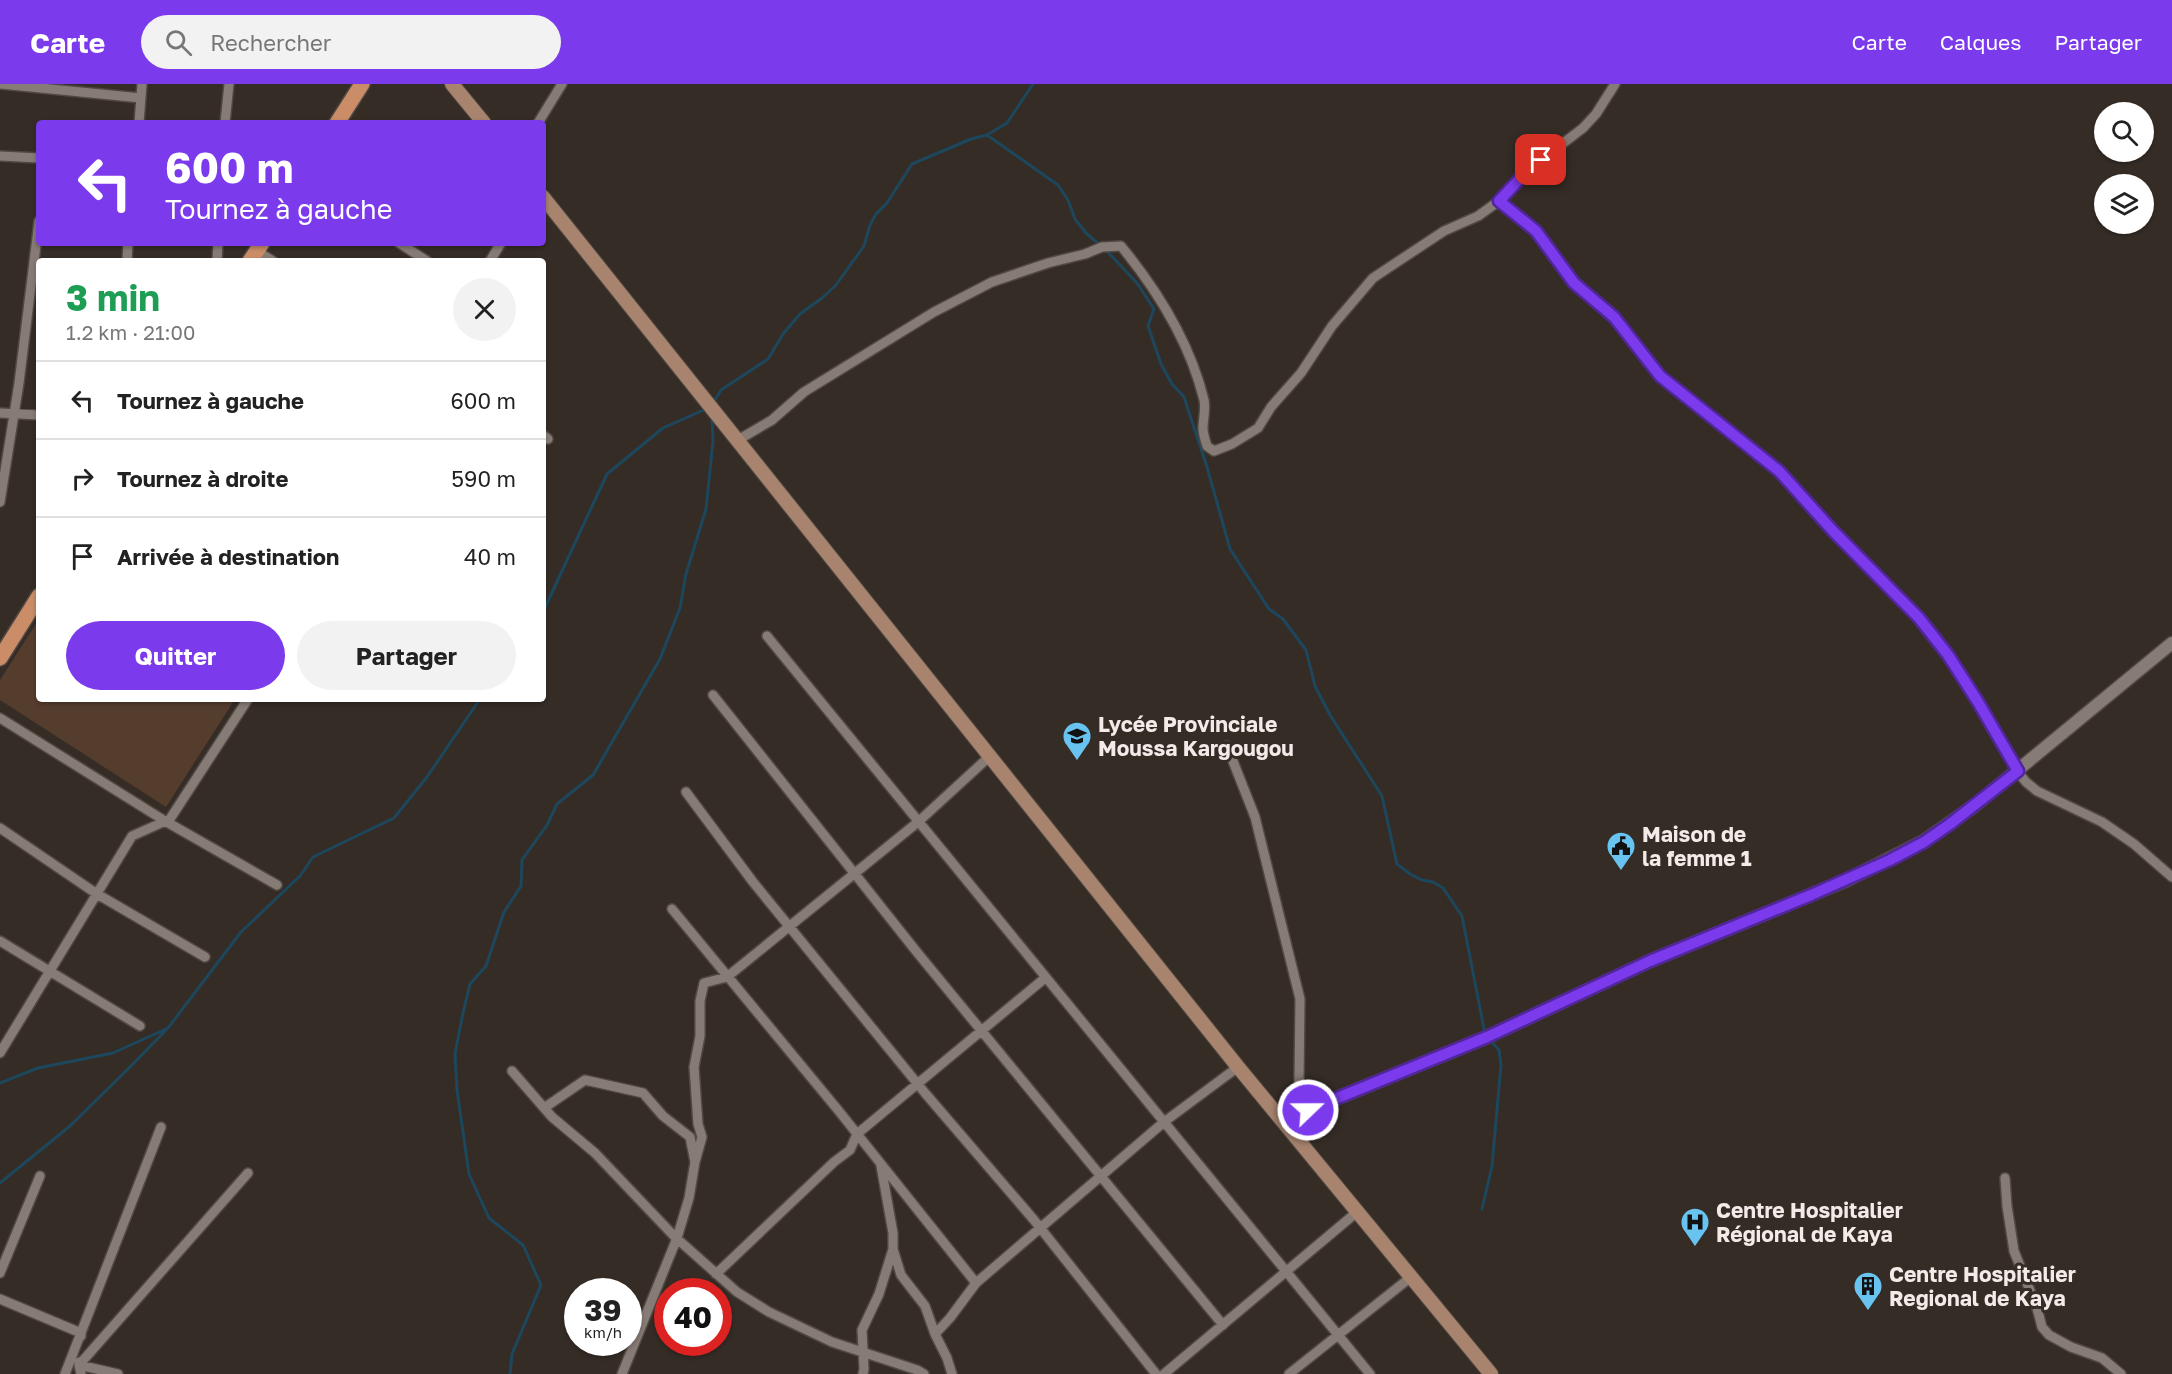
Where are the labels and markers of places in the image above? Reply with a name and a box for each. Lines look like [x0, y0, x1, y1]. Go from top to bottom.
pin [1515, 134, 1566, 185]
place label: Lycée Provinciale Moussa Kargougou [1098, 711, 1294, 761]
school or university icon: Lycée Provinciale Moussa Kargougou [1061, 720, 1093, 762]
place label: Maison de la femme 1 [1642, 821, 1752, 871]
public building icon: Maison de la femme 1 [1605, 830, 1637, 872]
place label: Centre Hospitalier Régional de Kaya [1716, 1197, 1903, 1247]
hospital icon: Centre Hospitalier Régional de Kaya [1679, 1206, 1711, 1248]
place label: Centre Hospitalier Regional de Kaya [1889, 1261, 2076, 1311]
building icon: Centre Hospitalier Regional de Kaya [1852, 1270, 1884, 1312]

